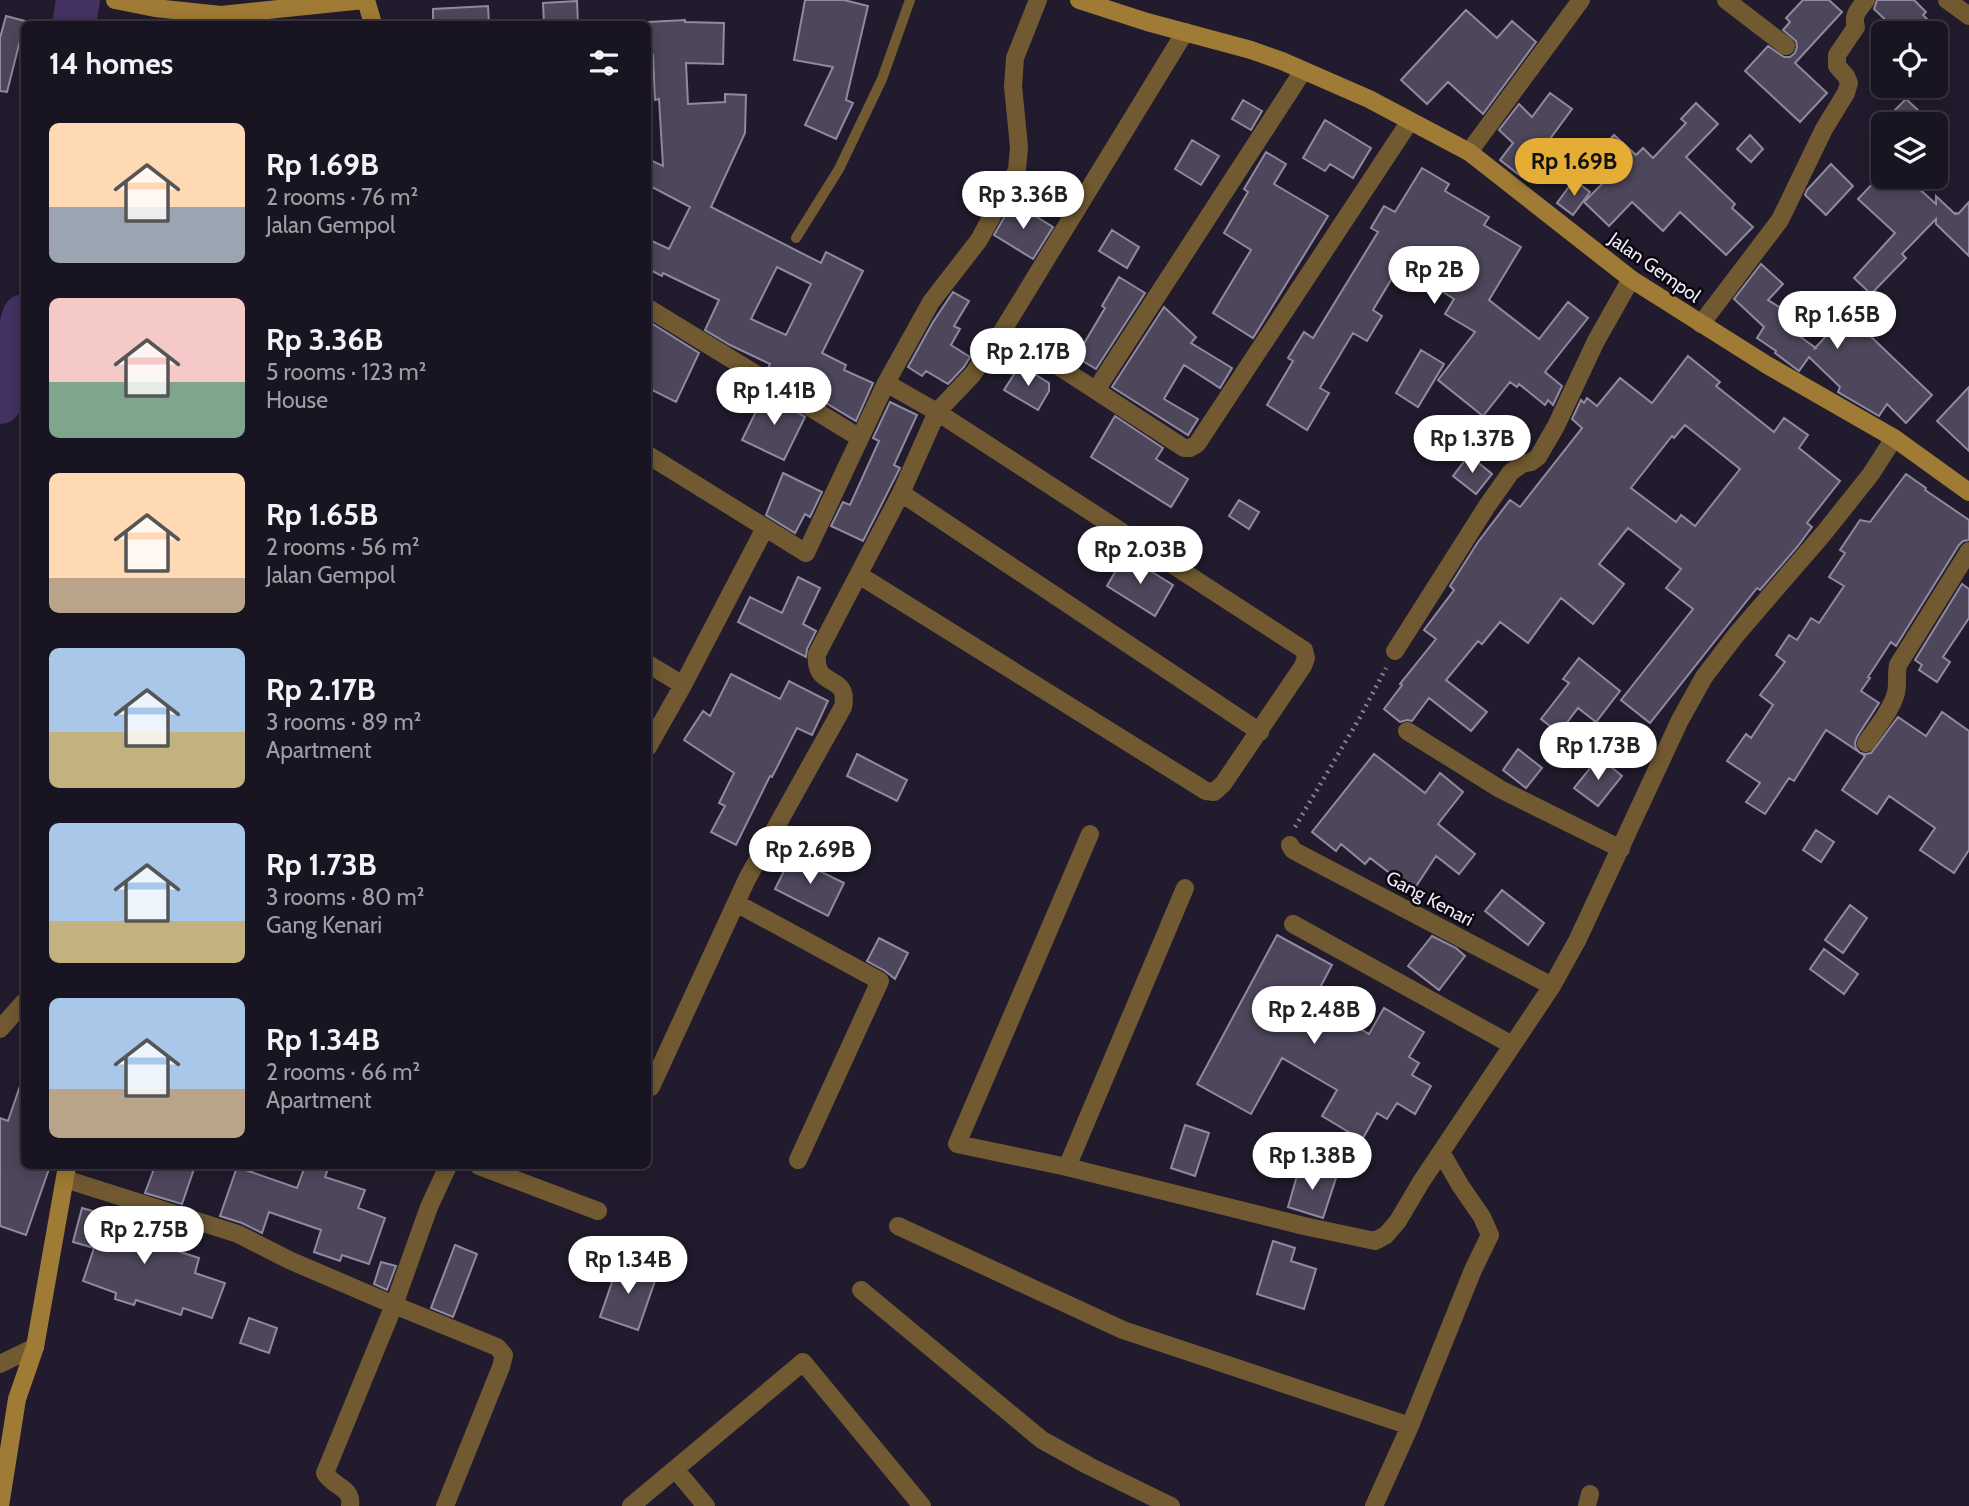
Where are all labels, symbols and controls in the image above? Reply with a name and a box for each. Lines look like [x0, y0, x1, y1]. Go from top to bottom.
map controls [1871, 21, 1948, 189]
button: locate [1871, 21, 1948, 98]
icon: filters [585, 44, 623, 82]
text: 14 homes [49, 45, 173, 82]
button: layers [1871, 112, 1948, 189]
pin: Rp 1.69B [1502, 138, 1646, 198]
text: Rp 1.69B [266, 146, 379, 183]
text: Rp 1.69B [1531, 147, 1617, 175]
icon: home [105, 151, 189, 235]
pin: Rp 3.36B [951, 172, 1095, 231]
text: Rp 3.36B [978, 180, 1068, 208]
text: 2 rooms · 76 m² [266, 183, 418, 211]
text: Jalan Gempol [266, 211, 395, 239]
street label: Jalan Gempol [1604, 227, 1705, 308]
pin: Rp 2B [1385, 246, 1483, 306]
text: Rp 2B [1404, 255, 1464, 283]
pin: Rp 1.65B [1765, 292, 1909, 351]
text: Rp 1.65B [1794, 300, 1880, 328]
text: Rp 3.36B [266, 321, 383, 358]
icon: home [105, 326, 189, 410]
pin: Rp 2.17B [956, 328, 1100, 388]
text: Rp 2.17B [986, 337, 1070, 365]
text: 5 rooms · 123 m² [266, 358, 426, 386]
pin: Rp 1.41B [702, 368, 846, 427]
text: Rp 1.41B [732, 376, 816, 404]
text: House [266, 386, 328, 414]
pin: Rp 1.37B [1400, 416, 1544, 475]
text: Rp 1.37B [1430, 424, 1514, 452]
text: Rp 1.65B [266, 496, 378, 533]
icon: home [105, 501, 189, 585]
pin: Rp 2.03B [1068, 526, 1212, 586]
text: 2 rooms · 56 m² [266, 533, 420, 561]
text: Rp 2.03B [1094, 535, 1186, 563]
text: Jalan Gempol [266, 561, 395, 589]
text: Rp 2.17B [266, 671, 376, 708]
icon: home [105, 676, 189, 760]
text: 3 rooms · 89 m² [266, 708, 421, 736]
pin: Rp 1.73B [1526, 722, 1670, 782]
text: Rp 1.73B [1556, 731, 1640, 759]
text: Apartment [266, 736, 371, 764]
pin: Rp 2.69B [738, 826, 882, 886]
text: Rp 2.69B [765, 835, 855, 863]
text: Rp 1.73B [266, 846, 376, 883]
icon: home [105, 851, 189, 935]
street label: Gang Kenari [1382, 866, 1477, 931]
text: 3 rooms · 80 m² [266, 883, 424, 911]
text: Gang Kenari [266, 911, 382, 939]
pin: Rp 2.48B [1242, 986, 1386, 1046]
text: Rp 2.48B [1268, 995, 1360, 1023]
text: Rp 1.34B [266, 1021, 380, 1058]
icon: home [105, 1026, 189, 1110]
text: 2 rooms · 66 m² [266, 1058, 420, 1086]
text: Apartment [266, 1086, 371, 1114]
pin: Rp 1.38B [1240, 1132, 1384, 1192]
text: Rp 1.38B [1269, 1141, 1355, 1169]
pin: Rp 2.75B [72, 1206, 216, 1266]
text: Rp 2.75B [100, 1215, 188, 1243]
pin: Rp 1.34B [556, 1236, 700, 1296]
text: Rp 1.34B [584, 1245, 672, 1273]

